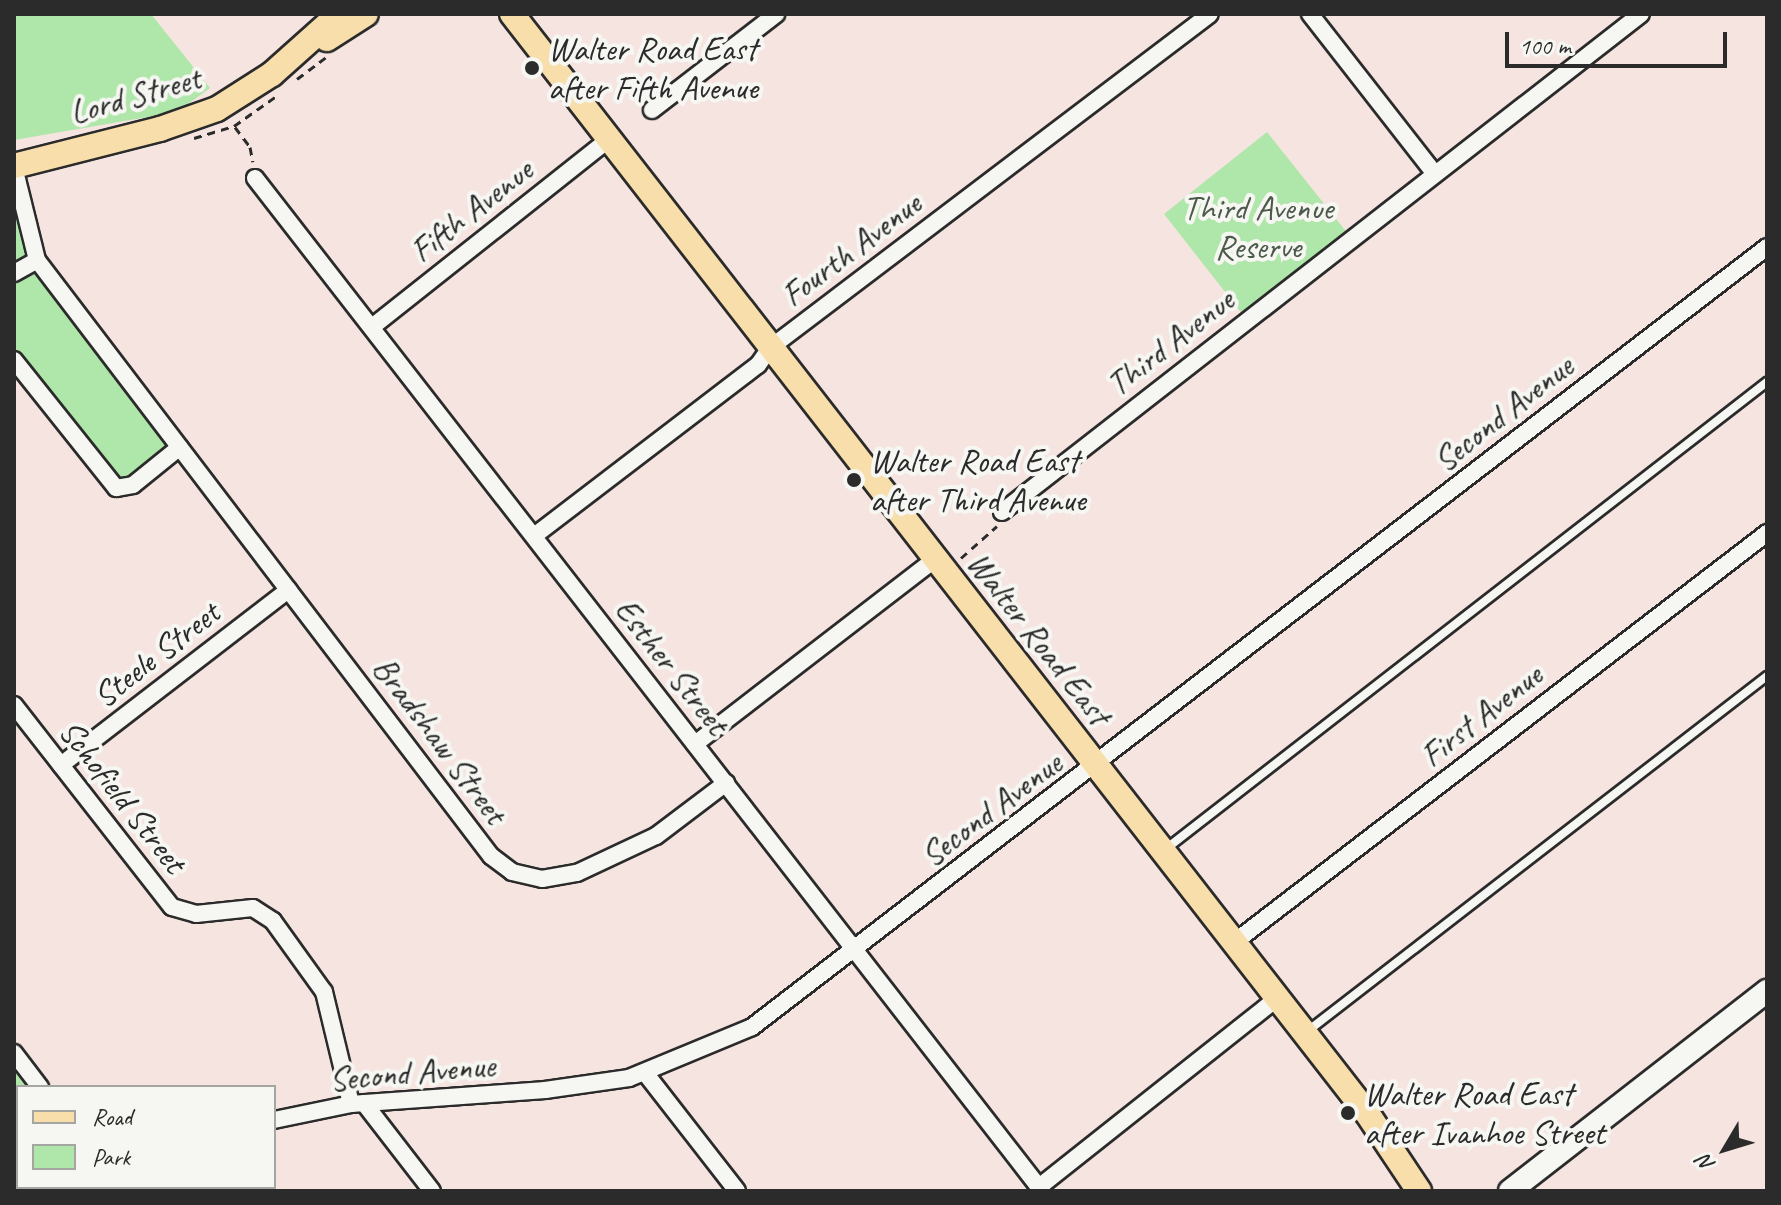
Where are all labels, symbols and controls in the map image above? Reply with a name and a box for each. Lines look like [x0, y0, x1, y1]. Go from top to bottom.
scale bar [1509, 16, 1731, 66]
place label: Walter Road East after Fifth Avenue [548, 28, 758, 108]
text: 100 m [1519, 31, 1571, 61]
street label: Lord Street [65, 57, 205, 133]
marker: Walter Road East after Fifth Avenue [523, 59, 541, 77]
street label: Fifth Avenue [402, 150, 540, 270]
street label: Fourth Avenue [773, 183, 929, 315]
park label: Third Avenue Reserve [1183, 187, 1333, 266]
street label: Third Avenue [1098, 280, 1242, 404]
street label: Second Avenue [1425, 346, 1581, 480]
place label: Walter Road East after Third Avenue [870, 440, 1087, 520]
marker: Walter Road East after Third Avenue [845, 471, 863, 489]
street label: Walter Road East [959, 543, 1119, 733]
street label: Esther Street [606, 590, 738, 742]
street label: Steele Street [84, 592, 228, 716]
street label: Bradshaw Street [364, 648, 516, 832]
street label: First Avenue [1412, 655, 1550, 775]
street label: Schofield Street [50, 711, 196, 881]
street label: Second Avenue [912, 743, 1070, 875]
street label: Second Avenue [328, 1044, 496, 1100]
place label: Walter Road East after Ivanhoe Street [1364, 1073, 1605, 1152]
legend [16, 1085, 276, 1189]
text: Road [92, 1102, 132, 1132]
marker: Walter Road East after Ivanhoe Street [1339, 1104, 1357, 1122]
north arrow [1685, 1109, 1765, 1189]
text: Park [92, 1142, 130, 1172]
text: N [1691, 1150, 1721, 1178]

